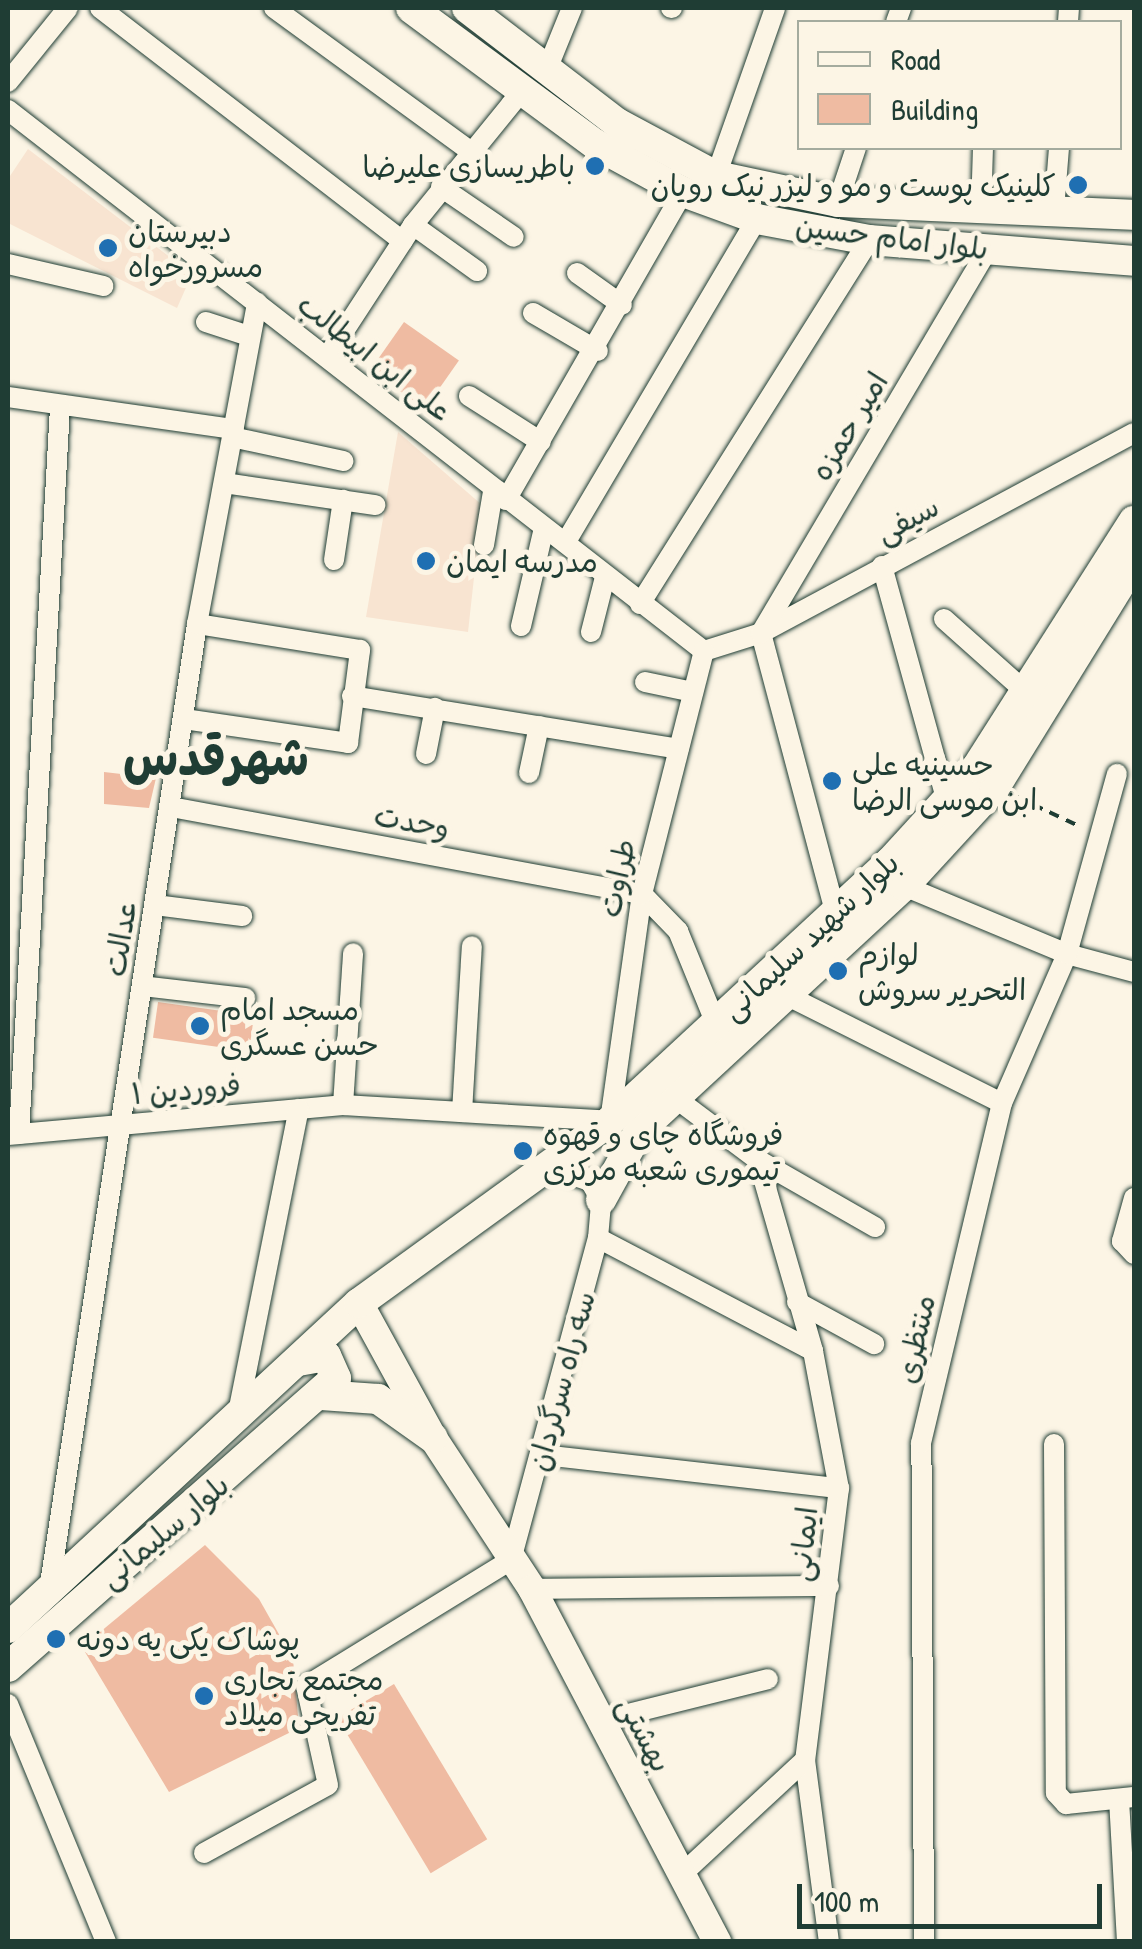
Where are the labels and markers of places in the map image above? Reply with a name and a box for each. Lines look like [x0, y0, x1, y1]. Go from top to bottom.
place label: باطریسازی علیرضا [362, 148, 575, 184]
marker: باطریسازی علیرضا [584, 155, 606, 177]
place label: کلینیک پوست و مو و لیزر نیک رویان [650, 167, 1056, 203]
marker: کلینیک پوست و مو و لیزر نیک رویان [1065, 172, 1091, 198]
place label: دبیرستان مسرورخواه [128, 213, 263, 284]
marker: دبیرستان مسرورخواه [97, 237, 119, 259]
place label: مدرسه ایمان [446, 543, 598, 579]
marker: مدرسه ایمان [415, 550, 437, 572]
place label: حسینیه علی ابن موسی الرضا [852, 746, 1037, 816]
marker: حسینیه علی ابن موسی الرضا [821, 770, 843, 792]
place label: لوازم التحریر سروش [858, 936, 1026, 1006]
marker: لوازم التحریر سروش [827, 960, 849, 982]
place label: مسجد امام حسن عسگری [220, 991, 379, 1062]
marker: مسجد امام حسن عسگری [189, 1015, 211, 1037]
place label: فروشگاه چای و قهوه تیموری شعبه مرکزی [543, 1116, 783, 1186]
marker: فروشگاه چای و قهوه تیموری شعبه مرکزی [512, 1140, 534, 1162]
place label: پوشاک یکی یه دونه [76, 1621, 300, 1657]
marker: پوشاک یکی یه دونه [45, 1628, 67, 1650]
place label: مجتمع تجاری تفریحی میلاد [224, 1661, 384, 1732]
marker: مجتمع تجاری تفریحی میلاد [193, 1685, 215, 1707]

